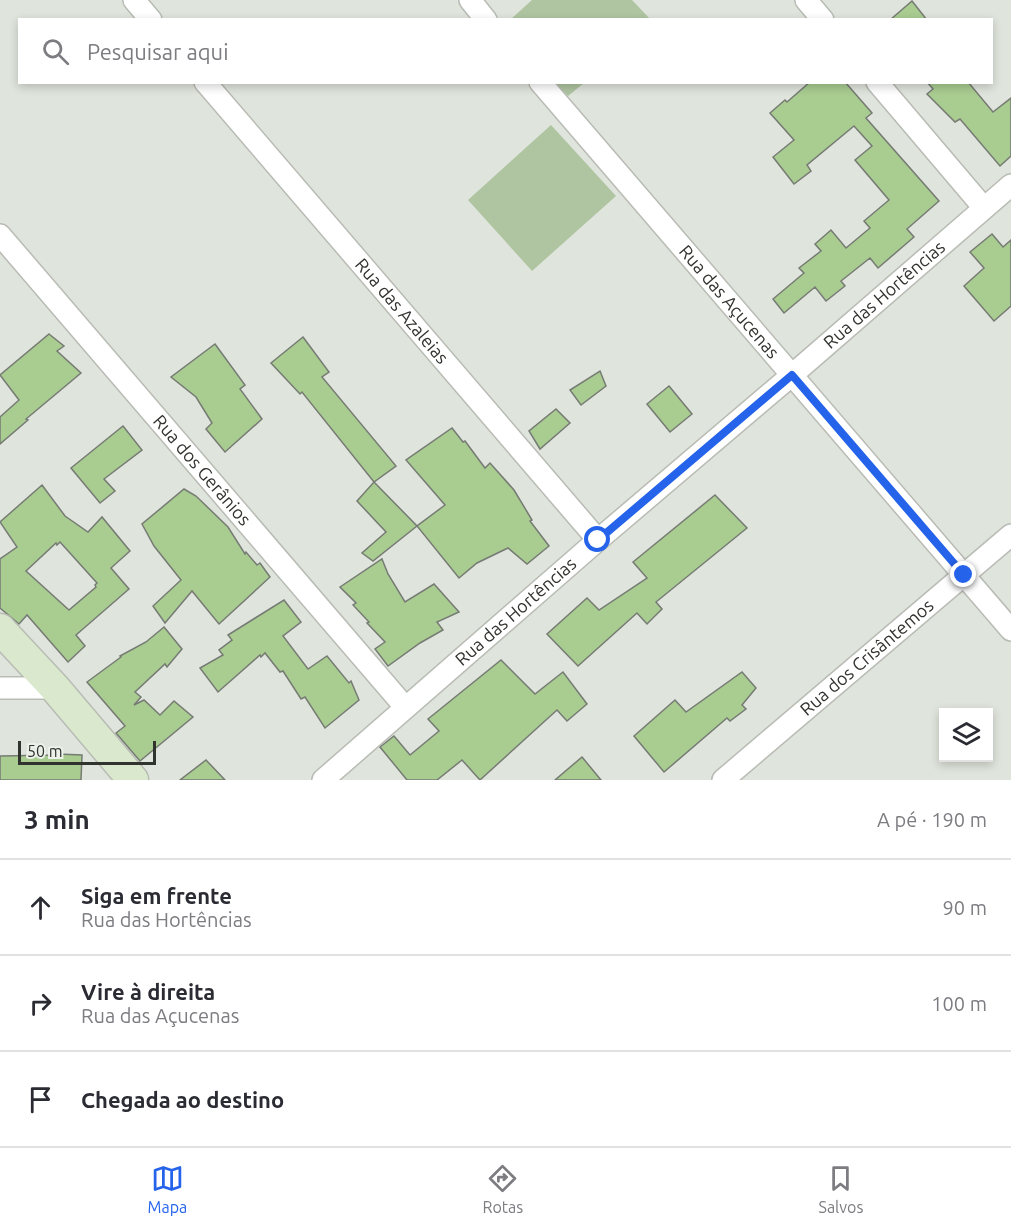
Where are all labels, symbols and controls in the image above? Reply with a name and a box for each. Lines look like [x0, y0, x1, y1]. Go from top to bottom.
search box [18, 18, 993, 84]
icon: search [39, 35, 72, 68]
text: Pesquisar aqui [87, 39, 229, 64]
street label: Rua das Hortências [819, 236, 948, 352]
street label: Rua das Açucenas [676, 241, 784, 362]
street label: Rua das Azaleias [352, 254, 453, 367]
street label: Rua dos Gerânios [150, 410, 256, 529]
route start [584, 526, 610, 552]
street label: Rua das Hortências [451, 553, 580, 669]
route end [950, 561, 976, 587]
street label: Rua dos Crisântemos [796, 594, 937, 719]
map controls [939, 708, 993, 762]
button: layers [939, 708, 993, 762]
scale bar [18, 738, 156, 766]
text: 50 m [27, 742, 63, 760]
text: 3 min [24, 805, 90, 834]
text: A pé · 190 m [877, 808, 987, 831]
text: Siga em frente [81, 883, 232, 908]
icon: ahead [24, 891, 57, 924]
text: 90 m [943, 896, 987, 919]
text: Rua das Hortências [81, 908, 252, 931]
text: Vire à direita [81, 979, 215, 1004]
icon: right [24, 987, 57, 1020]
text: 100 m [931, 992, 987, 1015]
text: Rua das Açucenas [81, 1004, 239, 1027]
icon: arrive [24, 1083, 57, 1116]
text: Chegada ao destino [81, 1087, 284, 1112]
tab: Mapa [148, 1162, 187, 1216]
tab: Rotas [483, 1162, 523, 1216]
tab: Salvos [819, 1162, 863, 1216]

